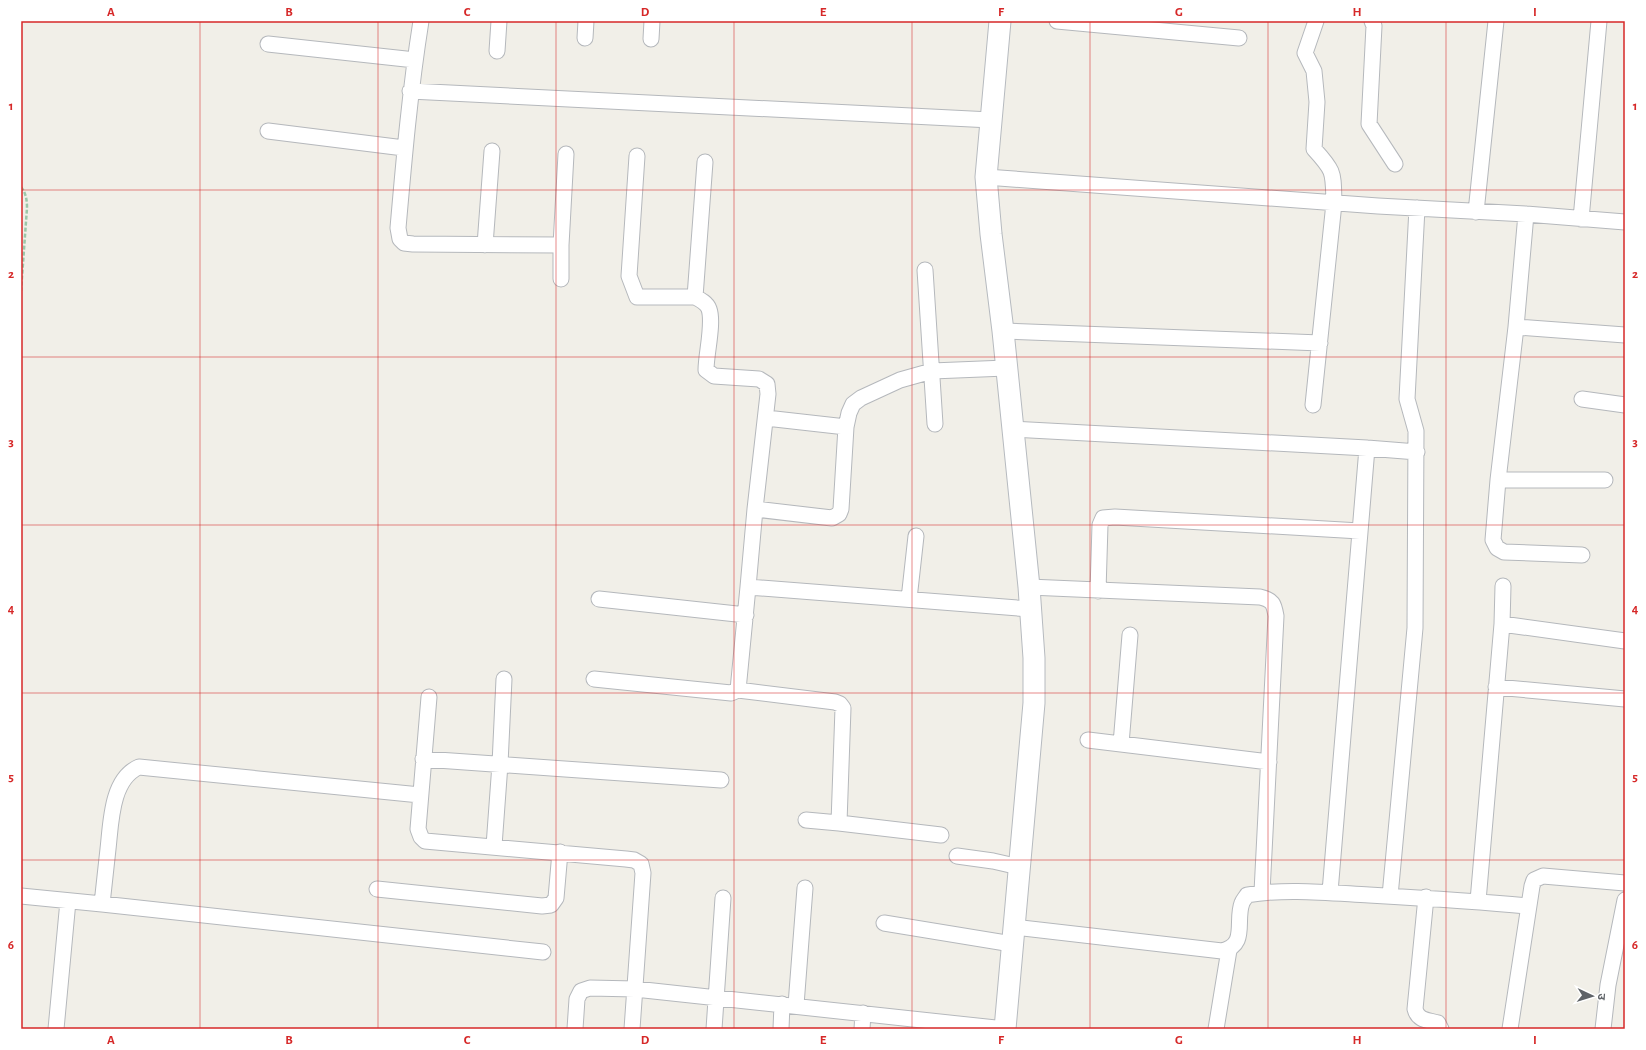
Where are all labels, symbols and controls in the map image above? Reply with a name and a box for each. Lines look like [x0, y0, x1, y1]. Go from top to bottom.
text: A [107, 6, 115, 19]
text: B [285, 6, 293, 19]
text: C [464, 6, 471, 19]
text: D [641, 6, 650, 19]
text: E [820, 6, 827, 19]
text: F [998, 6, 1005, 19]
text: G [1175, 6, 1183, 19]
text: H [1352, 6, 1362, 19]
text: I [1533, 6, 1537, 19]
text: 1 [9, 100, 13, 113]
text: 1 [1633, 100, 1637, 113]
text: 2 [8, 268, 14, 281]
text: 2 [1632, 268, 1638, 281]
text: 3 [8, 436, 14, 449]
text: 3 [1632, 436, 1638, 449]
text: 4 [8, 603, 15, 616]
text: 4 [1632, 603, 1639, 616]
text: 5 [8, 771, 14, 784]
text: 5 [1632, 771, 1638, 784]
text: 6 [8, 939, 14, 952]
text: 6 [1632, 939, 1638, 952]
north arrow [1572, 976, 1612, 1016]
text: उ [1596, 993, 1607, 1001]
text: A [107, 1034, 115, 1047]
text: B [285, 1034, 293, 1047]
text: C [464, 1034, 471, 1047]
text: D [641, 1034, 650, 1047]
text: E [820, 1034, 827, 1047]
text: F [998, 1034, 1005, 1047]
text: G [1175, 1034, 1183, 1047]
text: H [1352, 1034, 1362, 1047]
text: I [1533, 1034, 1537, 1047]

